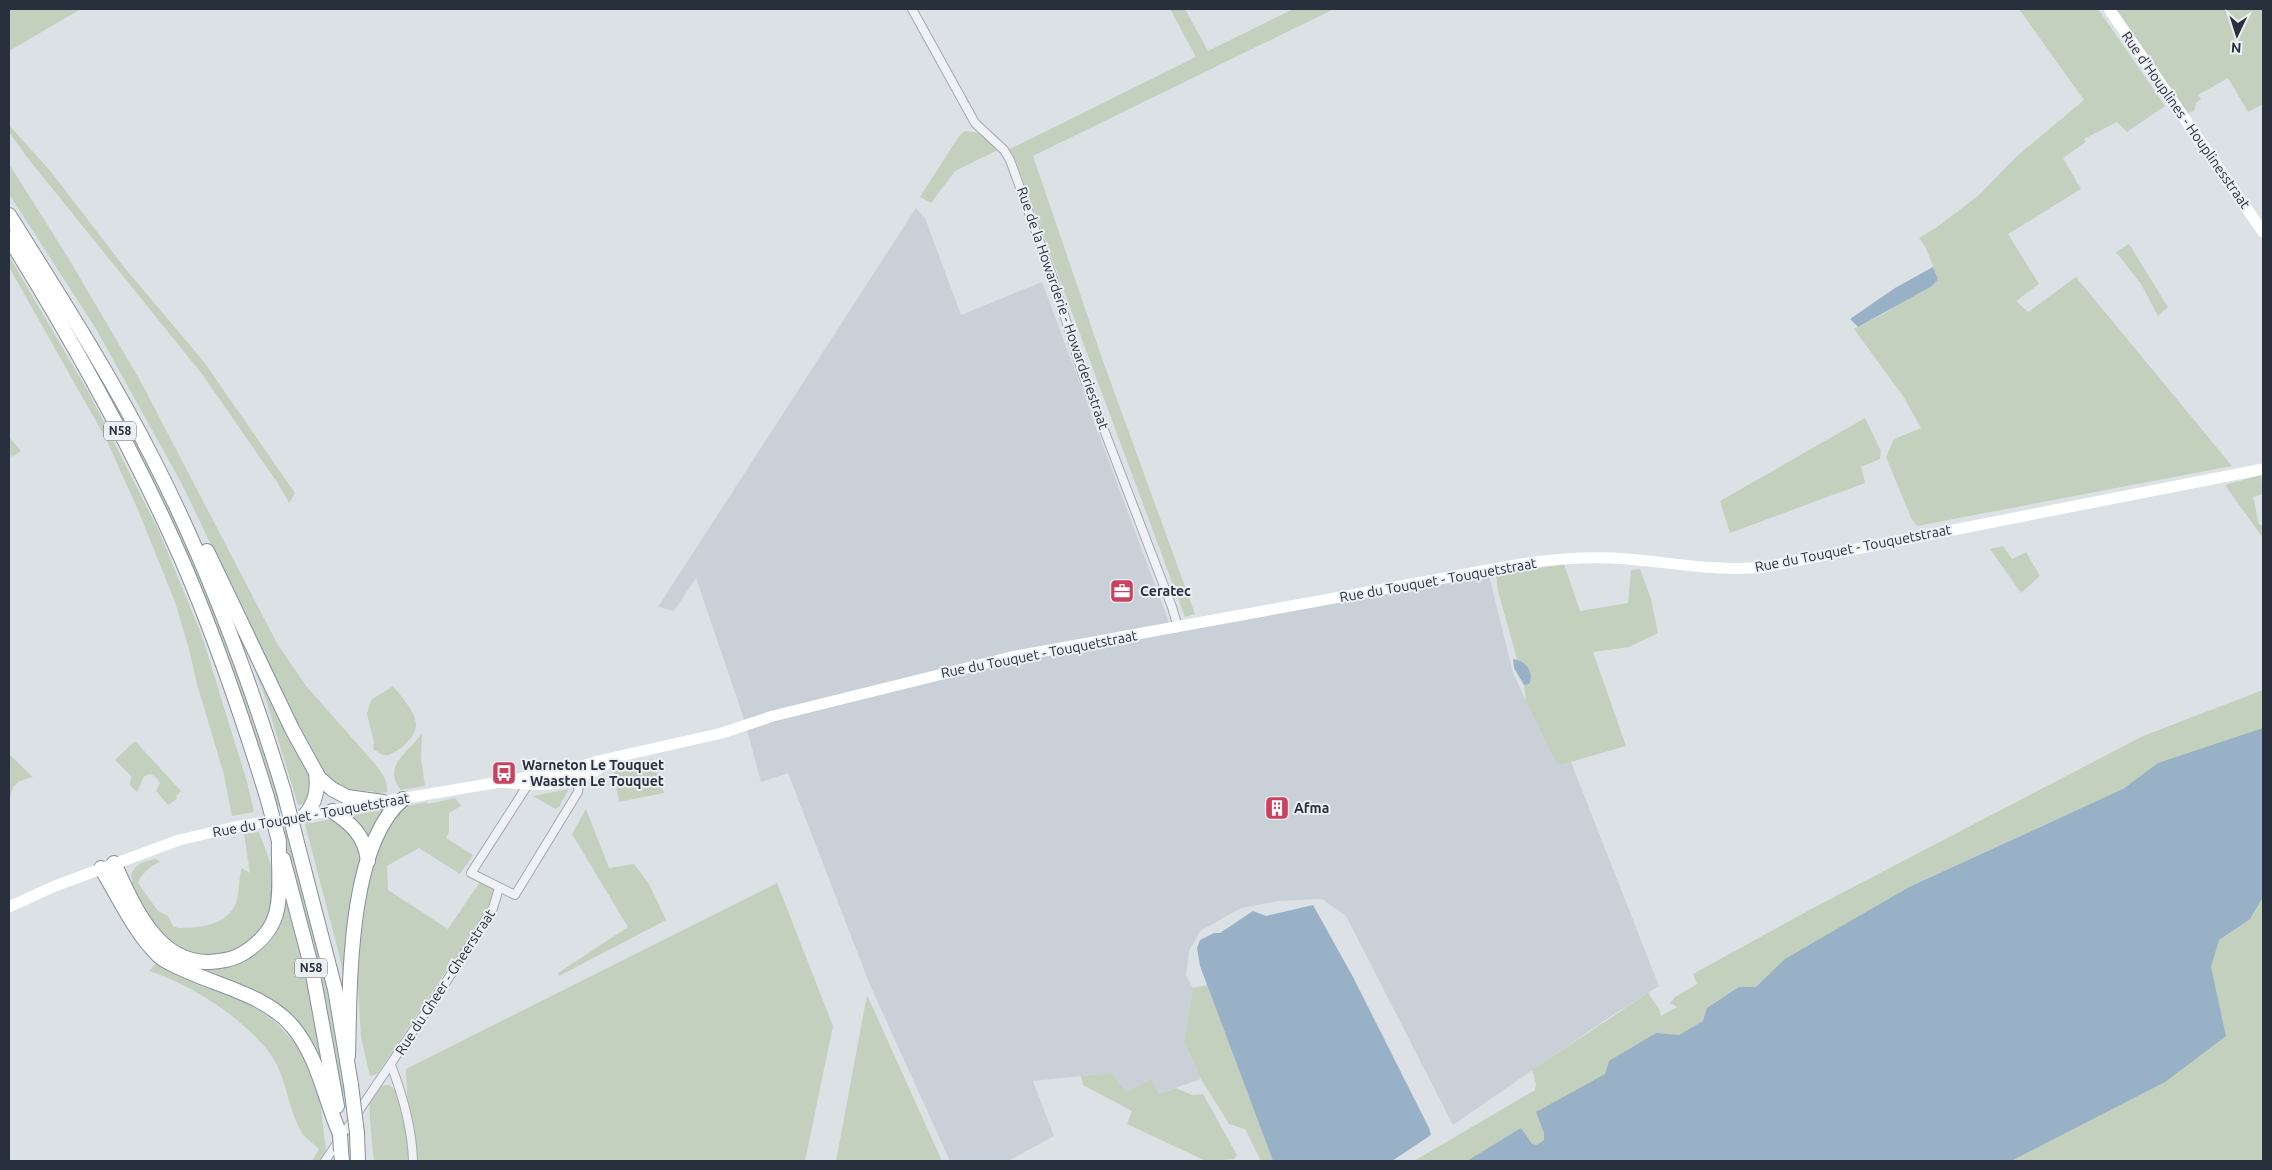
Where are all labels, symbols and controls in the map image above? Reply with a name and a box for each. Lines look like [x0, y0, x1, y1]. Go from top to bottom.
north arrow [2212, 10, 2262, 60]
street label: Rue d'Houplines - Houplinesstraat [2119, 28, 2254, 212]
text: N [2230, 40, 2242, 56]
street label: Rue de la Howarderie - Howarderiestraat [1014, 185, 1112, 432]
road number: N58 [104, 422, 136, 441]
street label: Rue du Touquet - Touquetstraat [1753, 521, 1953, 575]
street label: Rue du Touquet - Touquetstraat [1338, 555, 1538, 605]
office icon: Ceratec [1109, 578, 1135, 604]
place label: Ceratec [1140, 583, 1191, 599]
street label: Rue du Touquet - Touquetstraat [939, 627, 1139, 681]
place label: Warneton Le Touquet - Waasten Le Touquet [522, 757, 664, 789]
bus stop icon: Warneton Le Touquet - Waasten Le Touquet [491, 760, 517, 786]
street label: Rue du Touquet - Touquetstraat [211, 790, 411, 840]
building icon: Afma [1264, 795, 1290, 821]
place label: Afma [1294, 800, 1329, 816]
street label: Rue du Gheer - Gheerstraat [392, 906, 498, 1058]
road number: N58 [295, 958, 327, 978]

